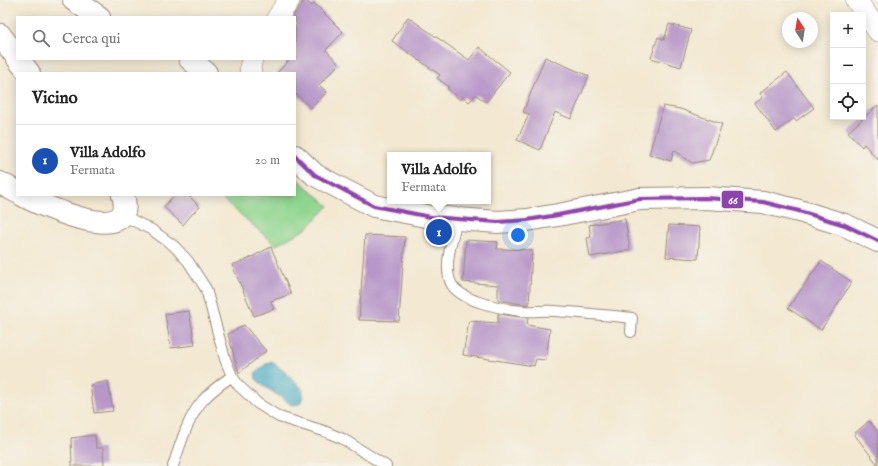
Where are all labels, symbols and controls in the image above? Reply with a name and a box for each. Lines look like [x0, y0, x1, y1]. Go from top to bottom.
north arrow [782, 12, 818, 48]
map controls [830, 12, 866, 120]
button: + [830, 12, 866, 48]
search box [16, 16, 296, 60]
icon: search [30, 27, 52, 49]
text: Cerca qui [62, 29, 121, 48]
button: − [830, 48, 866, 84]
button: locate [830, 84, 866, 120]
text: Vicino [32, 88, 78, 109]
text: Villa Adolfo [70, 143, 146, 162]
text: 1 [43, 152, 47, 169]
text: 20 m [255, 152, 280, 169]
popup [387, 152, 491, 204]
text: Villa Adolfo [401, 160, 477, 179]
text: Fermata [70, 162, 115, 179]
text: Fermata [401, 179, 446, 196]
line badge: 66 [721, 190, 744, 209]
text: 66 [728, 194, 739, 208]
pin: 1 [426, 217, 452, 247]
your location [508, 225, 528, 245]

